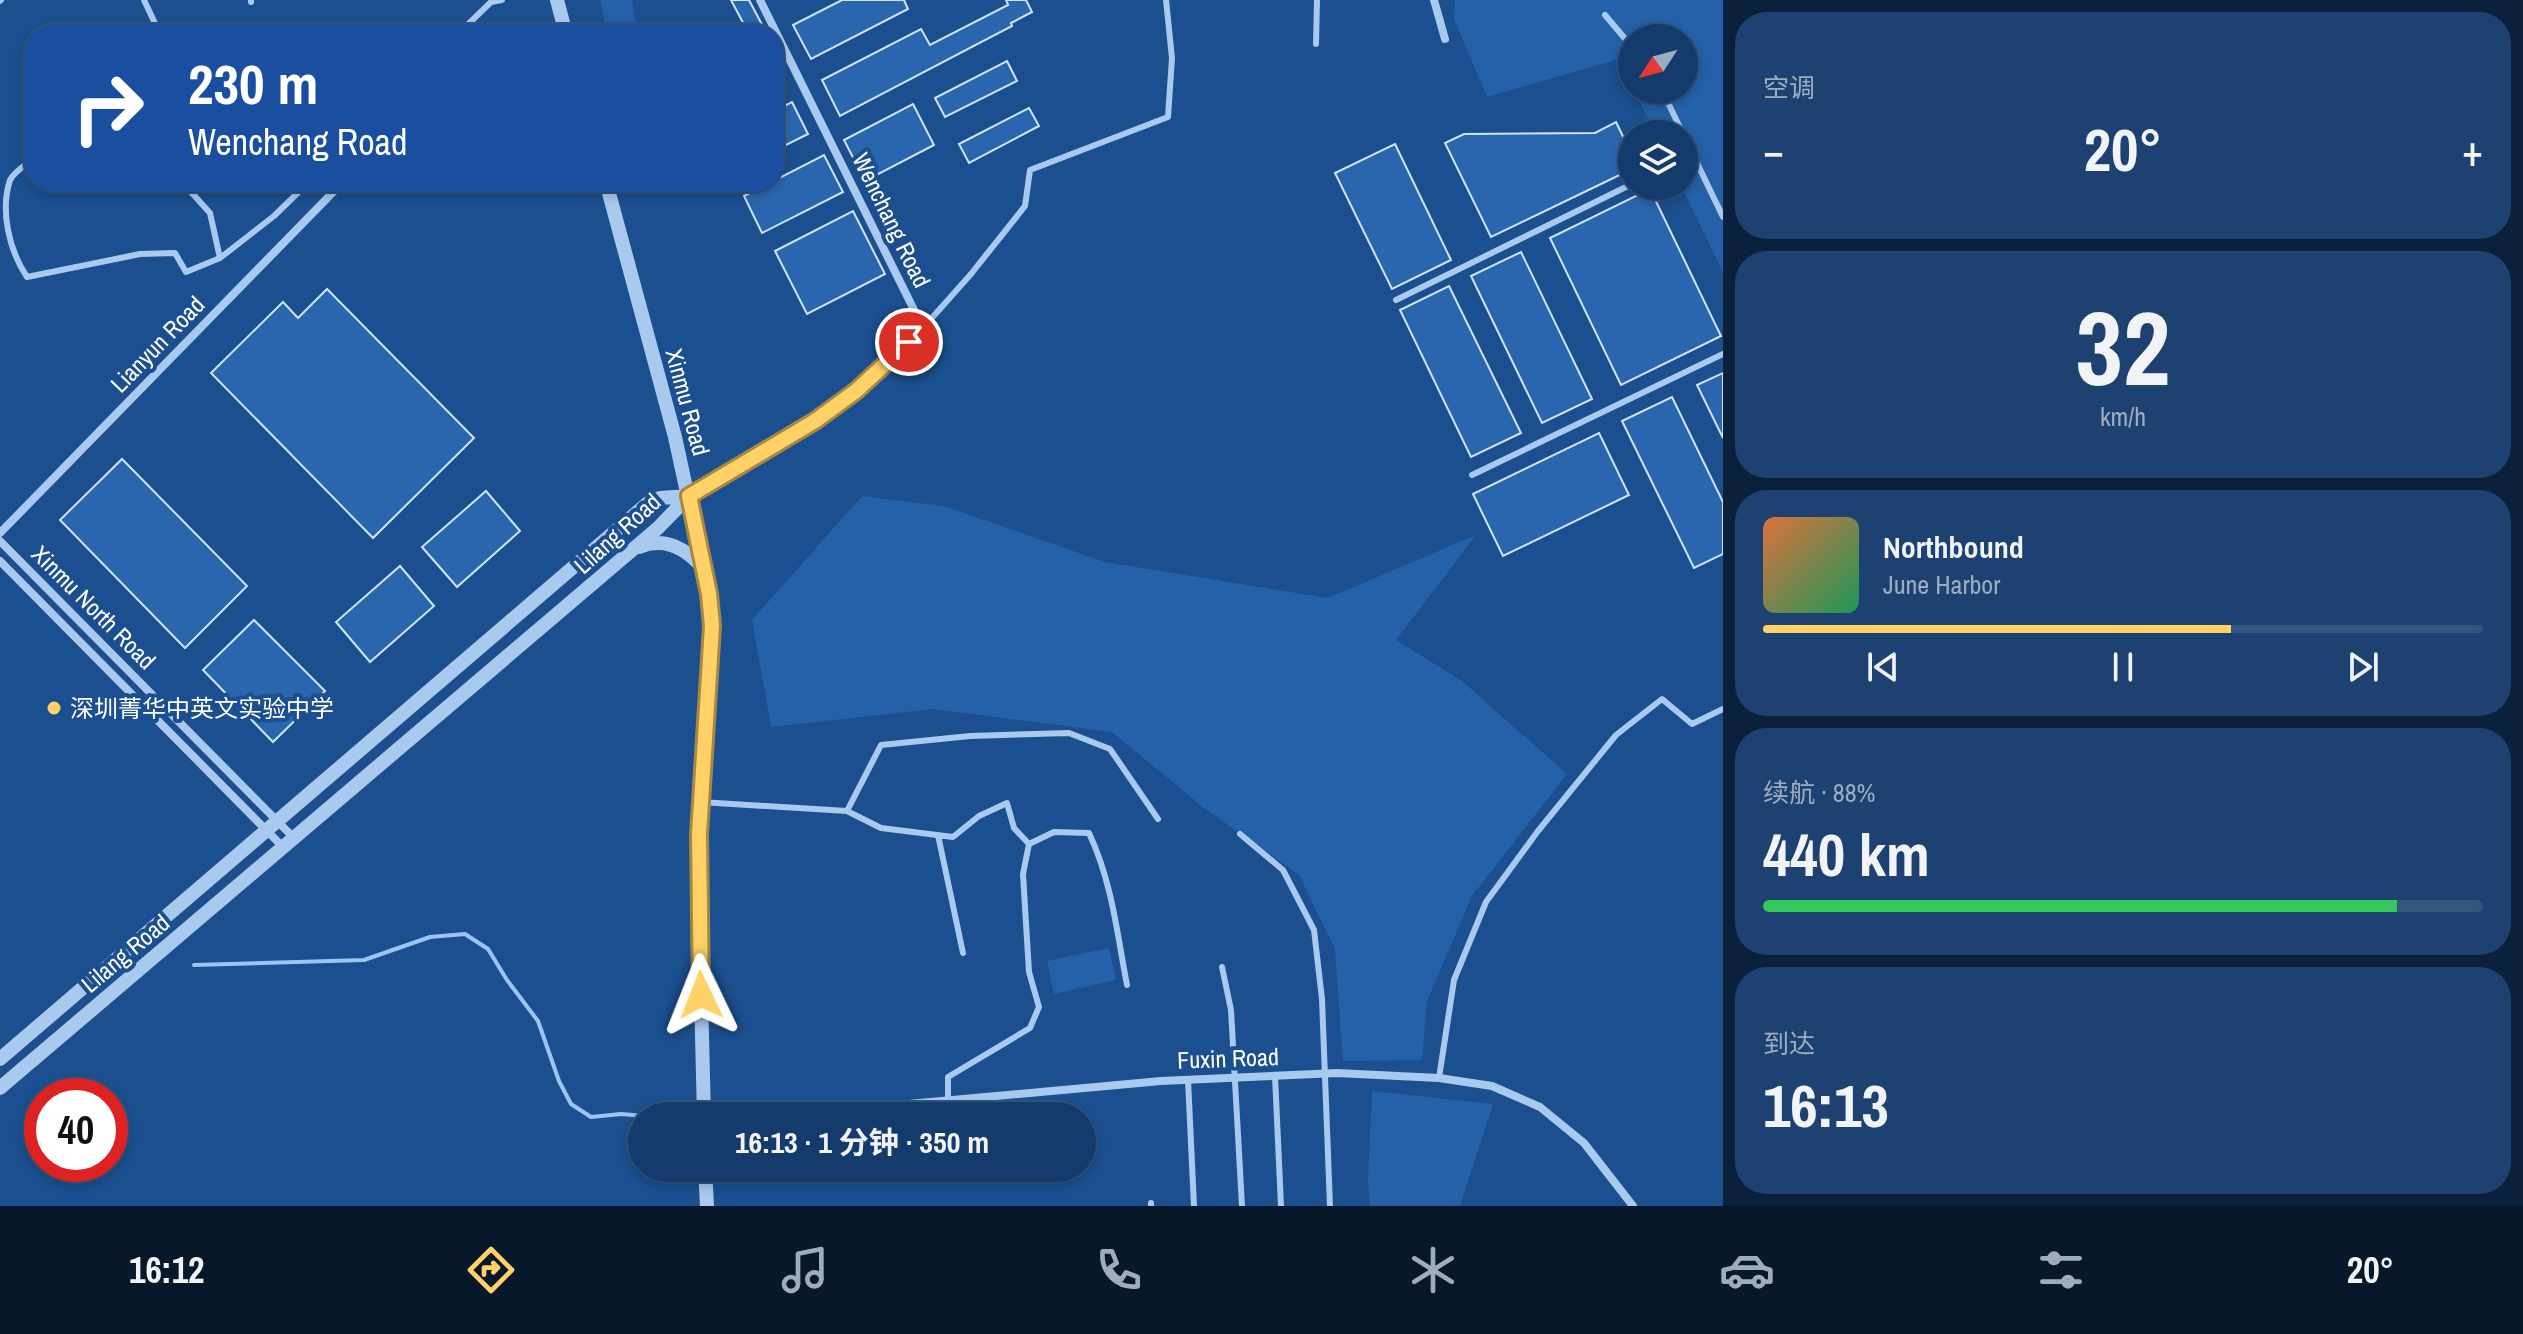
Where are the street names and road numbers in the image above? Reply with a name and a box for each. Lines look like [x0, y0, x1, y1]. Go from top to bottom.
street label: Wenchang Road [846, 147, 938, 293]
street label: Lianyun Road [103, 289, 211, 399]
street label: Xinmu Road [658, 345, 718, 459]
street label: Lilang Road [567, 486, 667, 580]
street label: Xinmu North Road [25, 538, 163, 676]
street label: Lilang Road [74, 907, 176, 999]
street label: Fuxin Road [1177, 1040, 1279, 1076]

